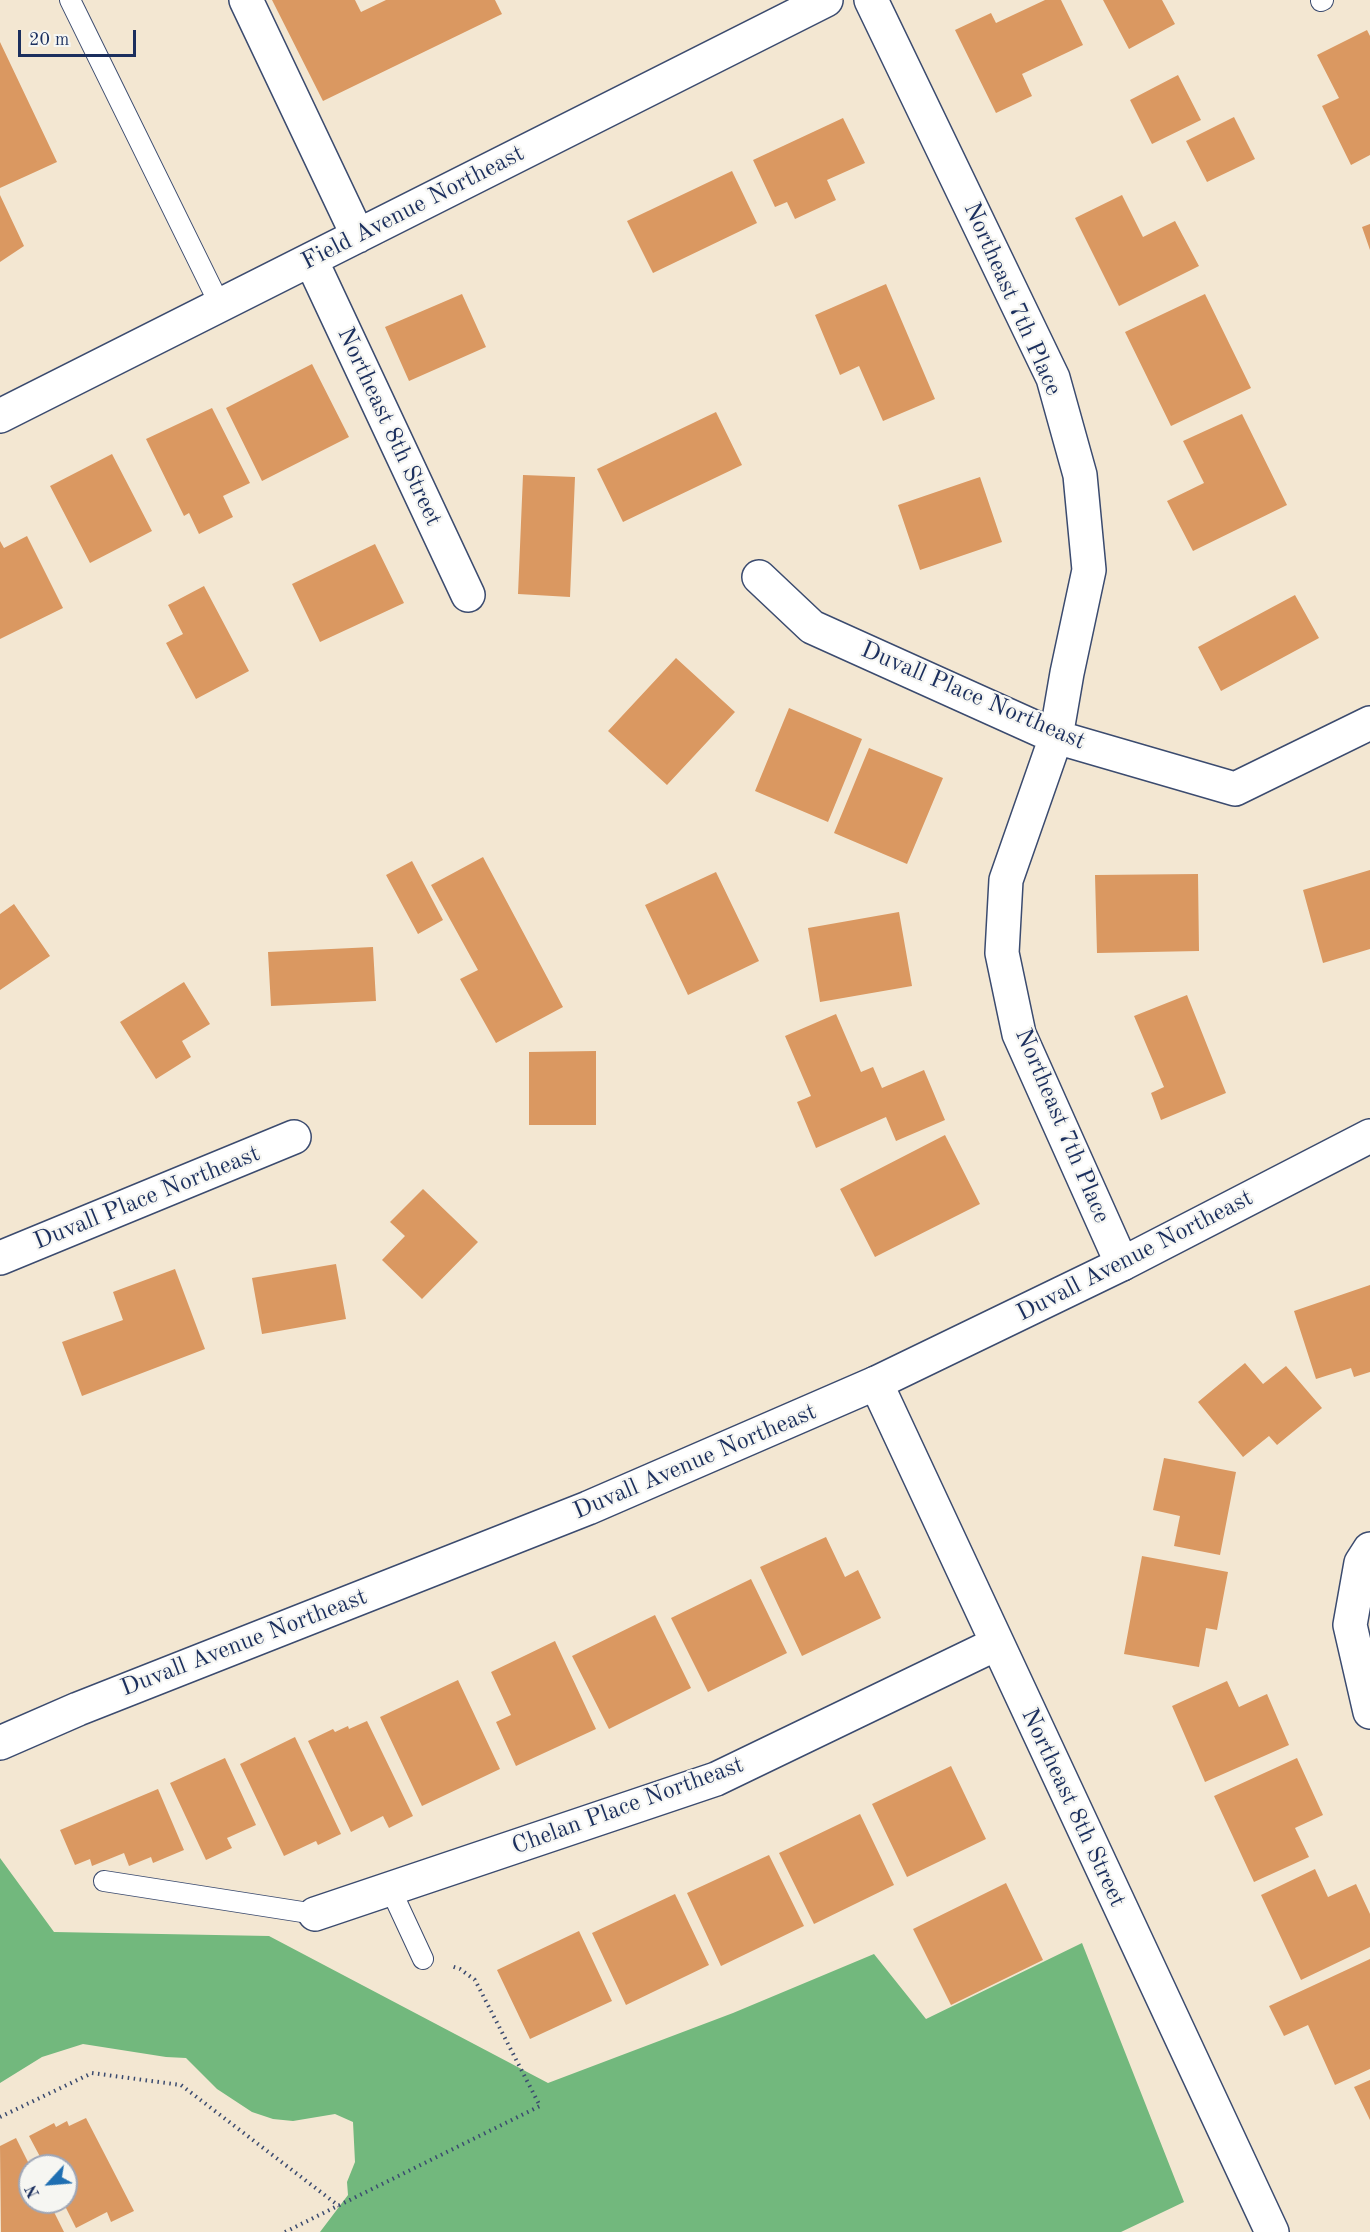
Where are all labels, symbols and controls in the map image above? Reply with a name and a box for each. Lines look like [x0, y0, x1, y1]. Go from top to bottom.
scale bar [21, 18, 140, 56]
text: 20 m [29, 31, 69, 49]
street label: Field Avenue Northeast [297, 139, 529, 277]
street label: Northeast 7th Place [956, 198, 1068, 400]
street label: Northeast 8th Street [330, 323, 448, 531]
street label: Duvall Place Northeast [856, 636, 1090, 756]
street label: Northeast 7th Place [1008, 1024, 1116, 1228]
street label: Duvall Place Northeast [30, 1139, 264, 1257]
street label: Duvall Avenue Northeast [1012, 1184, 1258, 1328]
street label: Duvall Avenue Northeast [569, 1398, 821, 1526]
street label: Duvall Avenue Northeast [117, 1583, 371, 1703]
street label: Northeast 8th Street [1014, 1704, 1132, 1912]
street label: Chelan Place Northeast [508, 1751, 748, 1861]
north arrow [18, 2154, 78, 2214]
text: N [24, 2182, 43, 2200]

